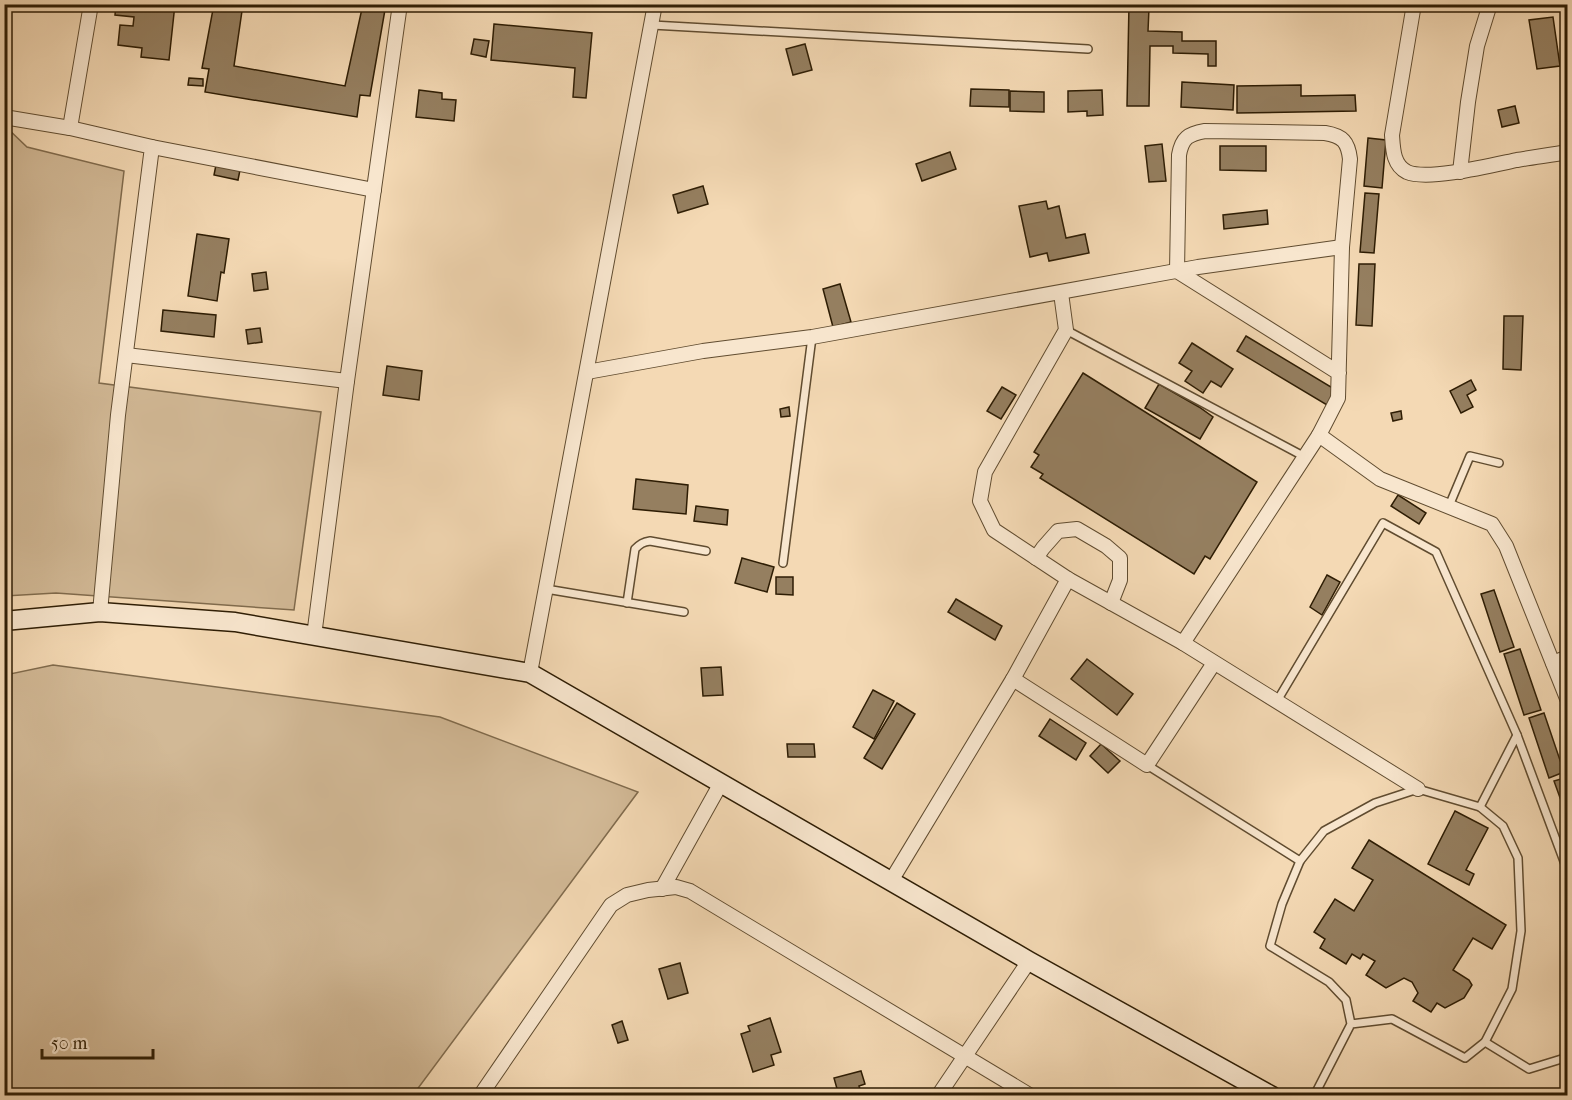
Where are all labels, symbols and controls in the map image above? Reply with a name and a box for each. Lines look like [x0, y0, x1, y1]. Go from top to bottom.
scale bar [42, 1022, 153, 1060]
text: 50 m [51, 1033, 88, 1054]

